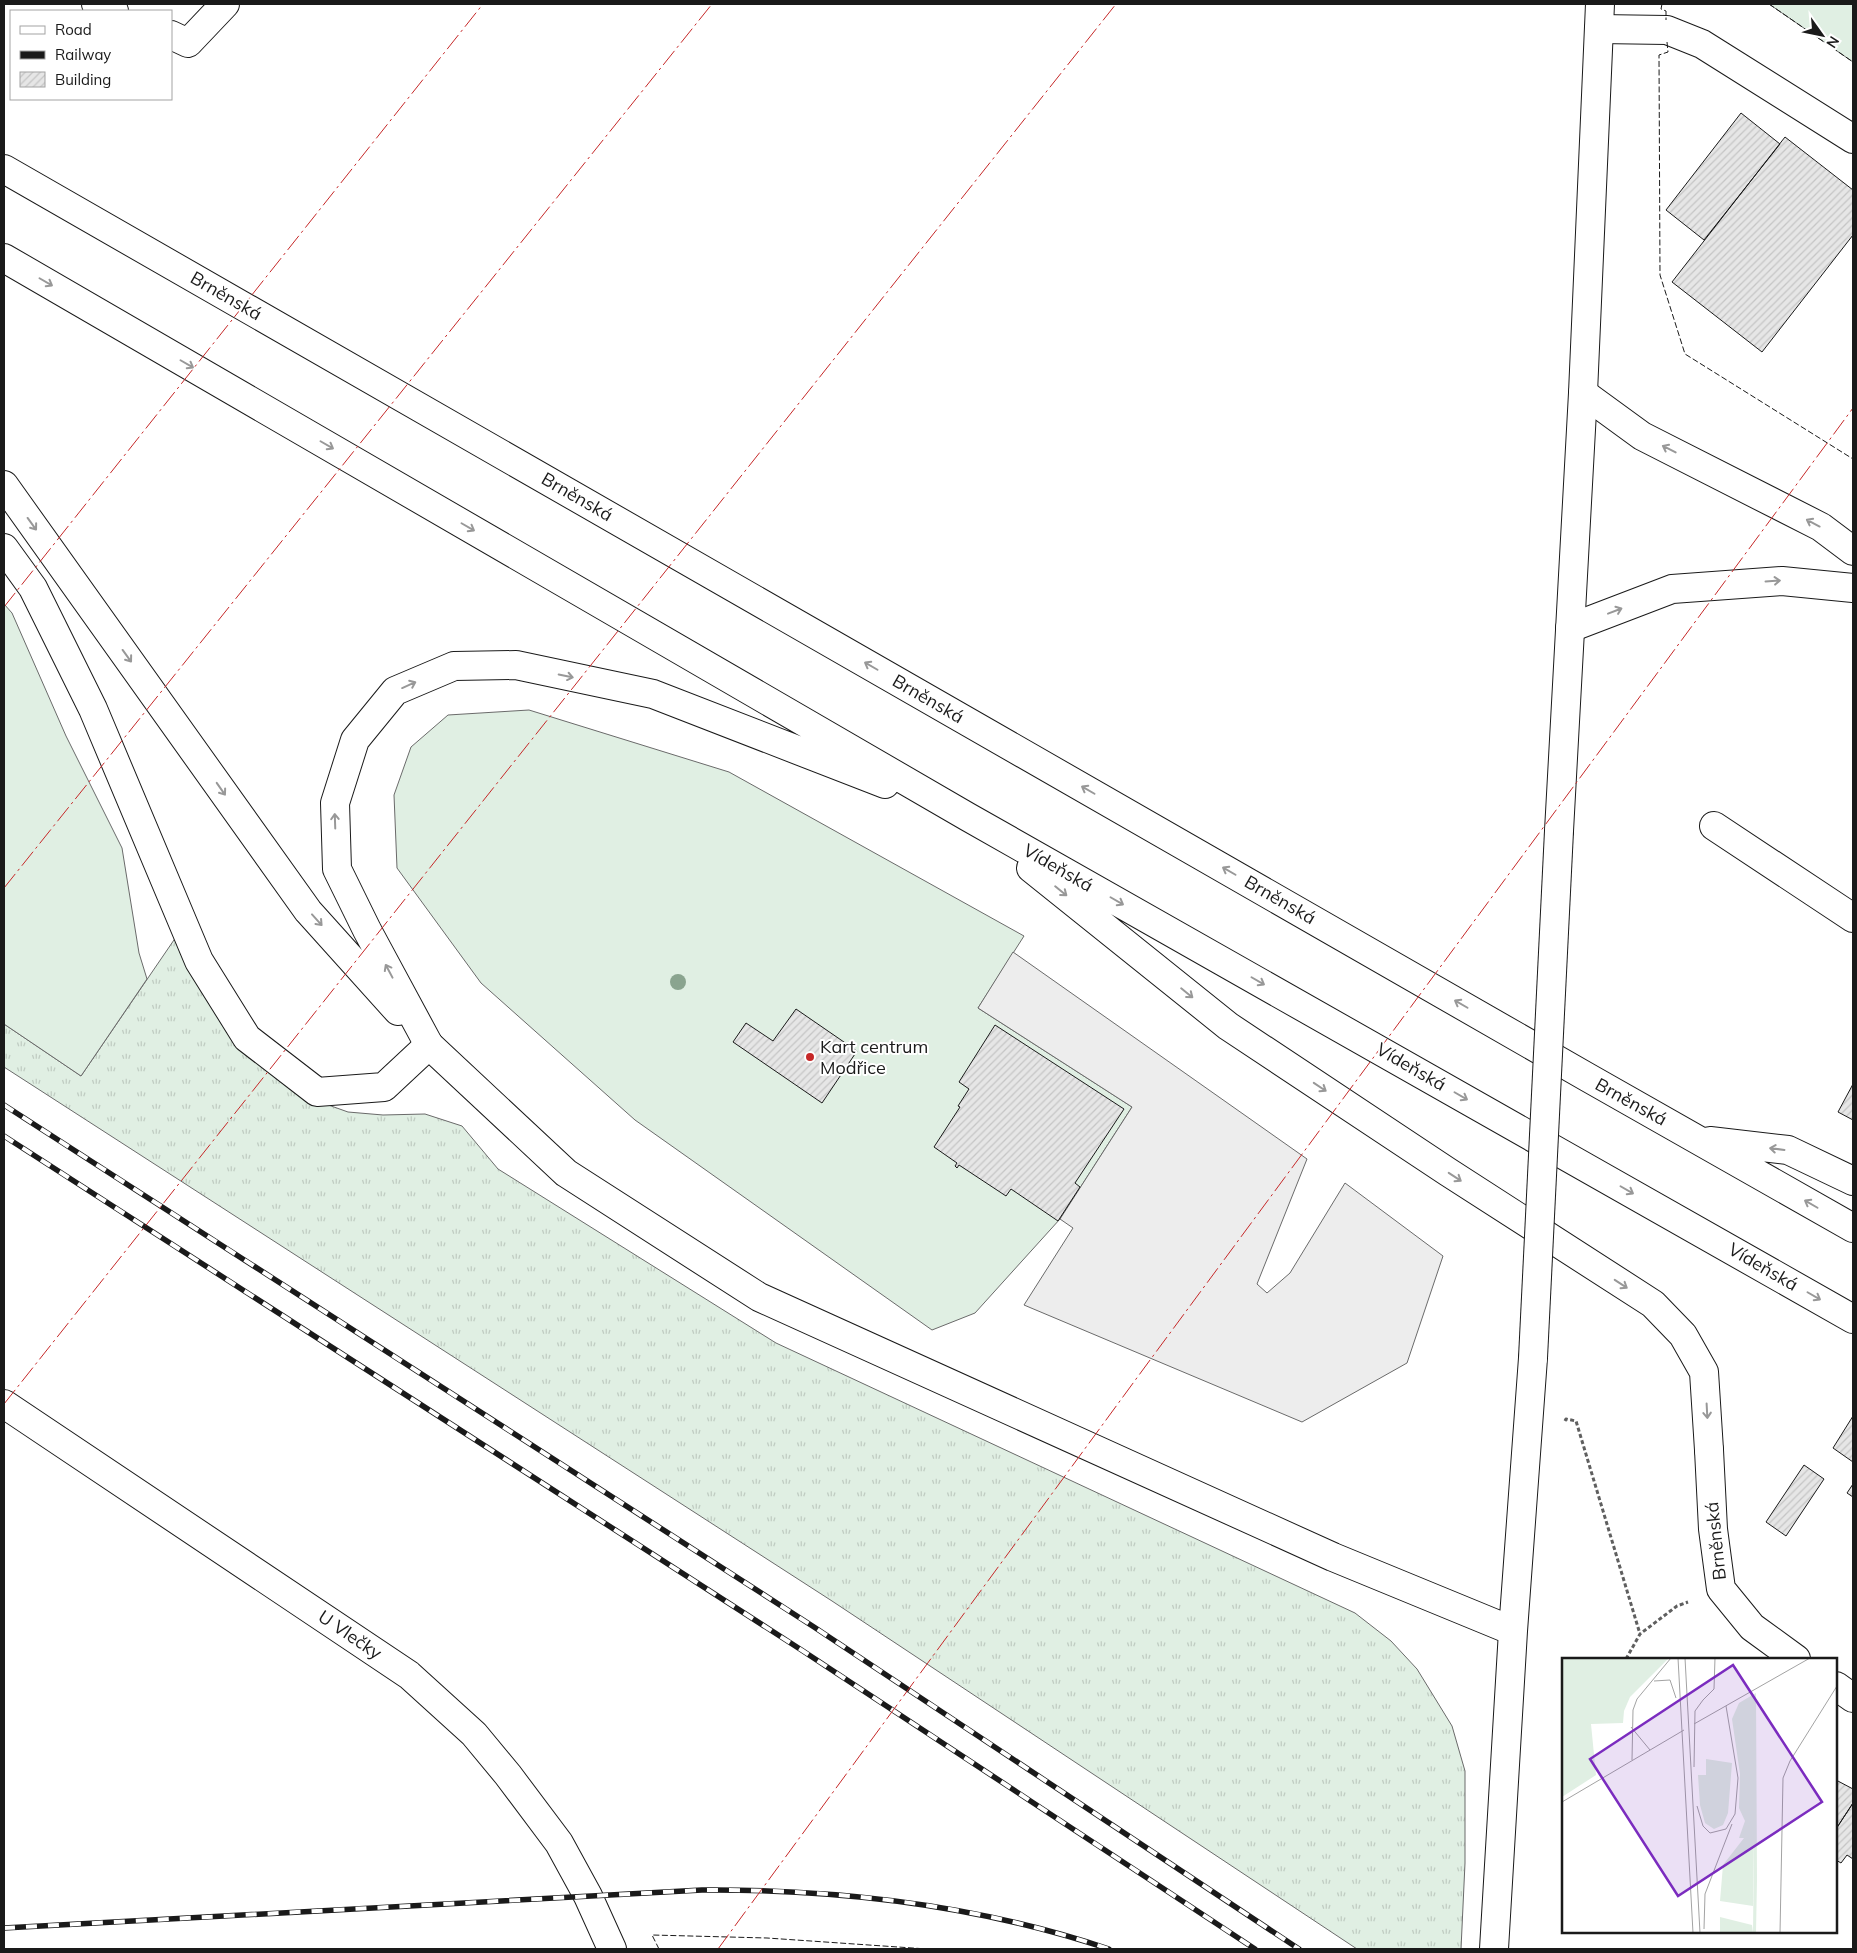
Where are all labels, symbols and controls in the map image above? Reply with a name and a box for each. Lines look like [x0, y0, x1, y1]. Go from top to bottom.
legend [10, 10, 172, 100]
north arrow [1797, 10, 1847, 60]
text: Road [55, 20, 92, 39]
text: N [1822, 33, 1843, 51]
text: Railway [55, 45, 111, 64]
text: Building [55, 70, 111, 89]
street label: Brněnská [186, 266, 266, 325]
one-way arrow [38, 278, 52, 288]
one-way arrow [179, 359, 193, 369]
one-way arrow [320, 441, 334, 451]
one-way arrow [1661, 444, 1676, 454]
street label: Brněnská [537, 467, 617, 526]
one-way arrow [27, 517, 37, 531]
one-way arrow [1806, 518, 1821, 527]
one-way arrow [460, 522, 474, 532]
one-way arrow [1765, 577, 1781, 586]
one-way arrow [1607, 606, 1622, 615]
one-way arrow [122, 649, 132, 663]
one-way arrow [863, 661, 878, 671]
street label: Brněnská [888, 669, 968, 728]
one-way arrow [558, 671, 574, 681]
one-way arrow [401, 680, 416, 690]
one-way arrow [216, 782, 226, 796]
one-way arrow [1081, 785, 1095, 795]
one-way arrow [331, 813, 340, 829]
street label: Vídeňská [1019, 838, 1097, 897]
one-way arrow [1222, 866, 1236, 876]
street label: Brněnská [1240, 870, 1320, 929]
one-way arrow [1054, 886, 1067, 897]
one-way arrow [1109, 897, 1124, 906]
one-way arrow [311, 914, 322, 927]
one-way arrow [384, 964, 393, 979]
one-way arrow [1251, 976, 1266, 986]
one-way arrow [1180, 988, 1193, 999]
one-way arrow [1454, 999, 1468, 1009]
place label: Kart centrum Modřice [820, 1035, 928, 1079]
street label: Vídeňská [1372, 1037, 1450, 1096]
marker: Kart centrum Modřice [804, 1051, 816, 1063]
street label: Brněnská [1591, 1072, 1671, 1131]
one-way arrow [1312, 1082, 1326, 1092]
one-way arrow [1453, 1091, 1467, 1101]
one-way arrow [1769, 1144, 1785, 1154]
one-way arrow [1448, 1171, 1462, 1182]
one-way arrow [1620, 1185, 1635, 1195]
one-way arrow [1804, 1198, 1818, 1208]
street label: Vídeňská [1724, 1237, 1802, 1296]
one-way arrow [1614, 1279, 1628, 1289]
one-way arrow [1806, 1292, 1821, 1302]
one-way arrow [1702, 1403, 1711, 1419]
street label: Brněnská [1700, 1501, 1731, 1581]
street label: U Vlečky [314, 1605, 387, 1664]
inset map [1562, 1658, 1837, 1933]

